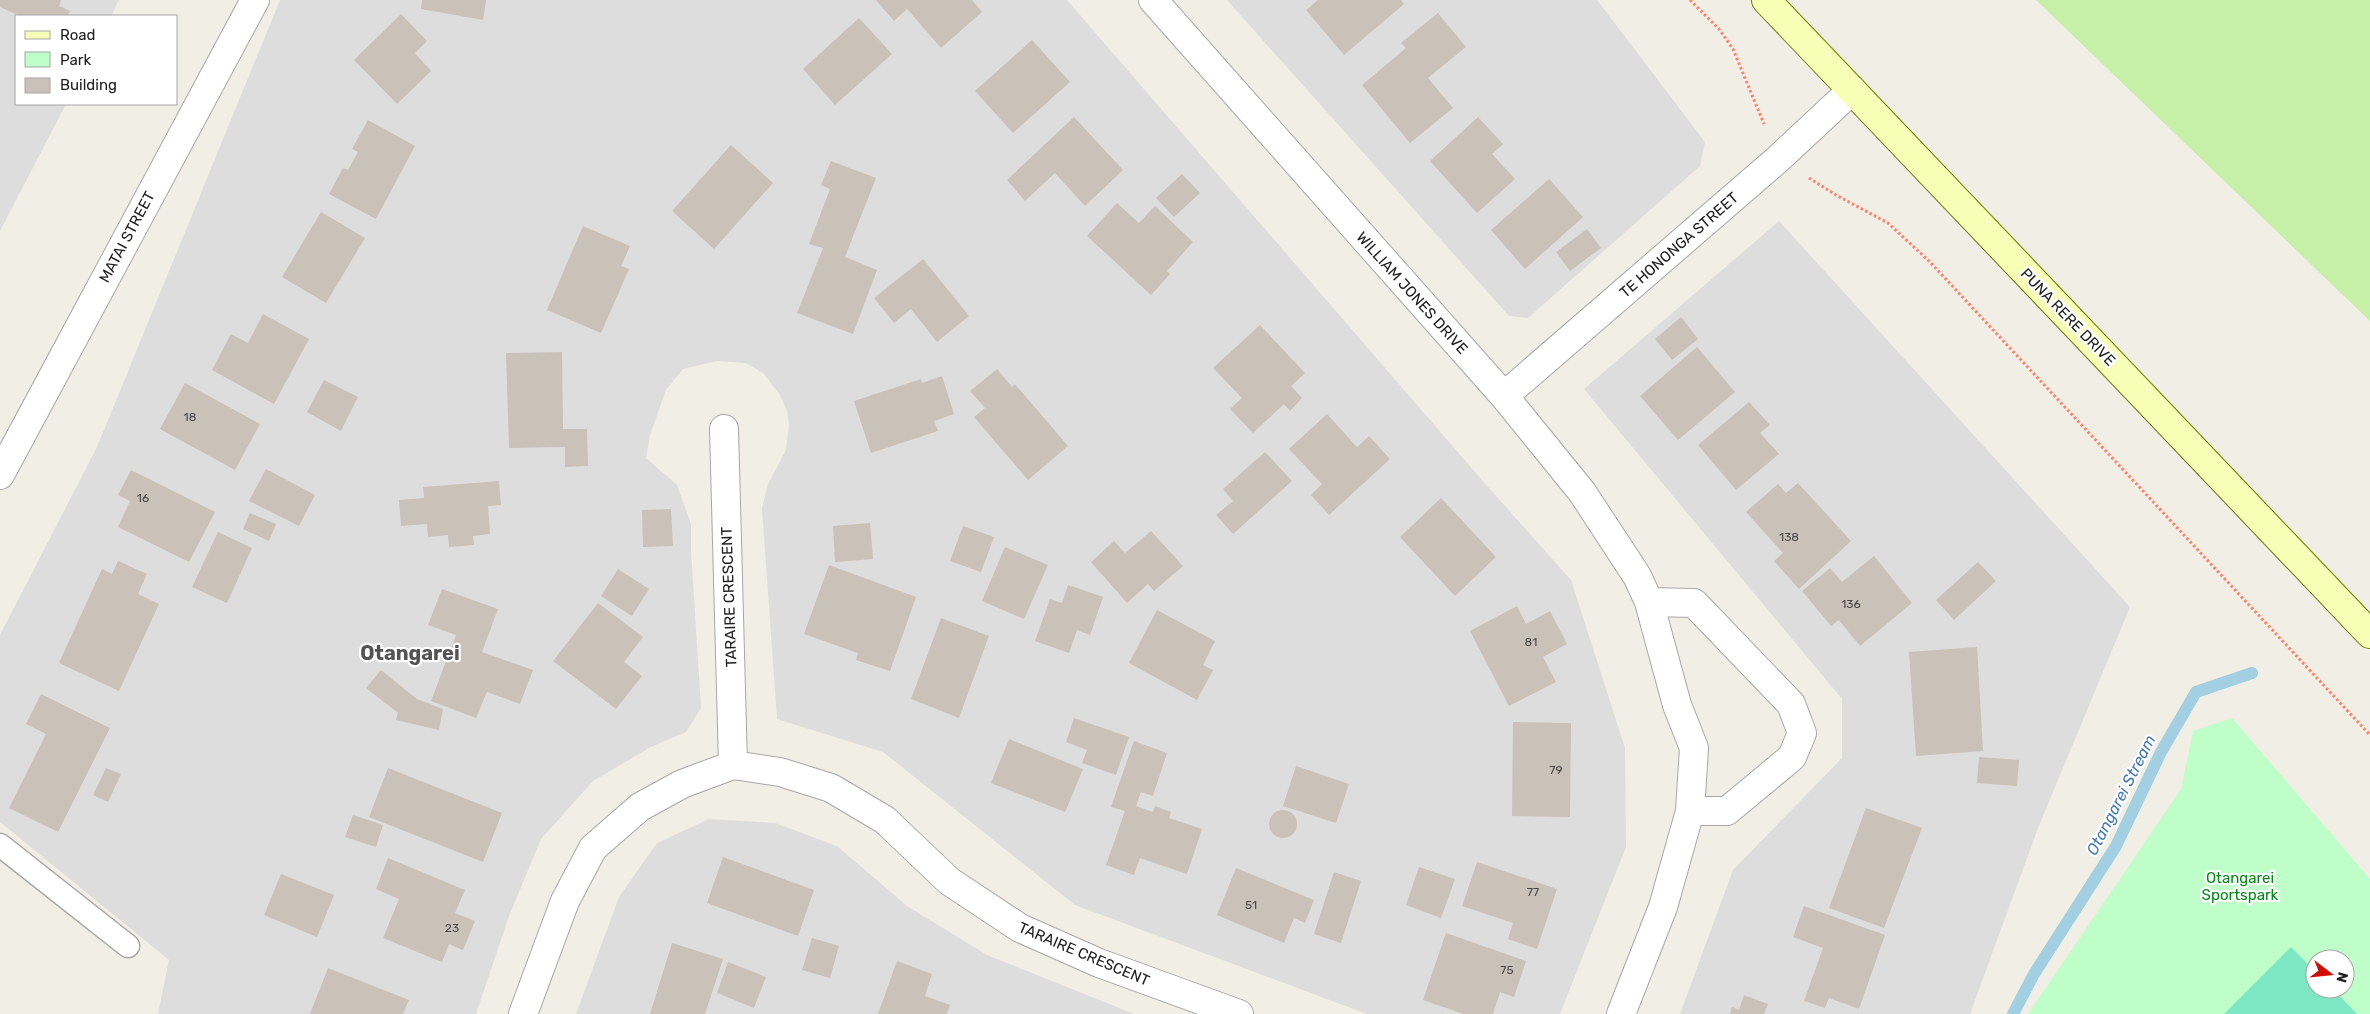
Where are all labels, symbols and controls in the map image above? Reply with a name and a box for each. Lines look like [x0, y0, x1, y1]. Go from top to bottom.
legend [15, 15, 178, 105]
text: Road [60, 26, 96, 44]
text: Park [60, 51, 91, 69]
text: Building [60, 76, 117, 94]
street label: MATAI STREET [95, 188, 159, 286]
street label: TE HONONGA STREET [1616, 188, 1742, 301]
street label: WILLIAM JONES DRIVE [1352, 228, 1472, 358]
street label: PUNA RERE DRIVE [2017, 265, 2119, 369]
house number: 18 [184, 410, 196, 424]
house number: 16 [137, 491, 149, 505]
street label: TARAIRE CRESCENT [718, 526, 740, 668]
house number: 138 [1779, 530, 1799, 544]
house number: 136 [1841, 597, 1861, 611]
house number: 81 [1525, 635, 1537, 649]
district label: Otangarei [360, 641, 460, 665]
water label: Otangarei Stream [2082, 732, 2160, 858]
house number: 79 [1549, 763, 1563, 777]
park label: Otangarei Sportspark [2202, 869, 2279, 904]
house number: 77 [1527, 885, 1539, 899]
house number: 51 [1245, 898, 1257, 912]
street label: TARAIRE CRESCENT [1016, 918, 1153, 990]
house number: 23 [445, 921, 459, 935]
north arrow [2305, 949, 2355, 999]
house number: 75 [1500, 963, 1514, 977]
text: N [2332, 970, 2352, 985]

